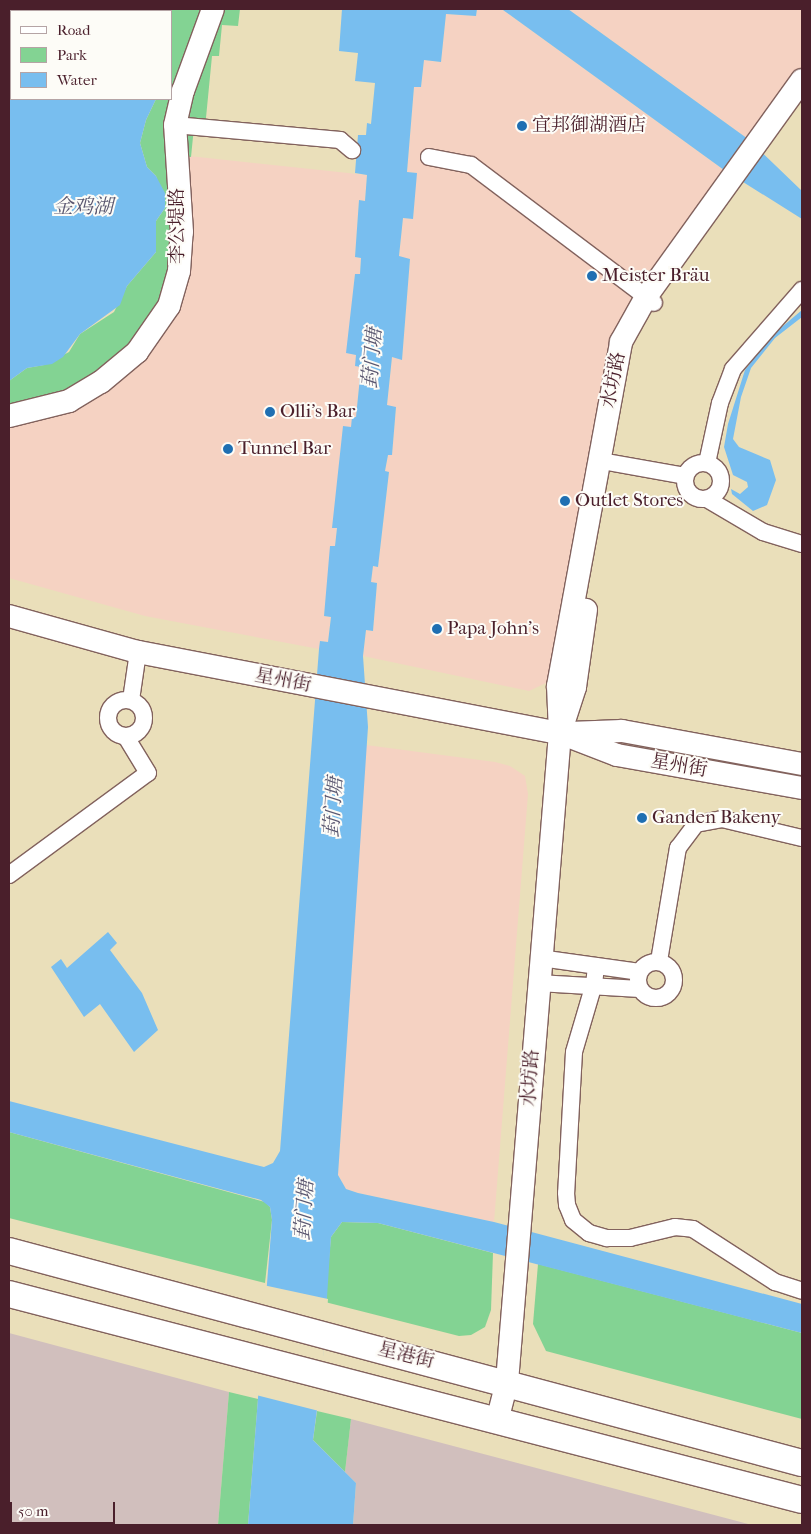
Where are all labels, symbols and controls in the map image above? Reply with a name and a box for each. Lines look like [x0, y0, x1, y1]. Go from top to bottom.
legend [10, 10, 172, 100]
text: Road [57, 21, 90, 39]
text: Park [57, 46, 87, 64]
text: Water [57, 71, 97, 89]
place label: 宜邦御湖酒店 [532, 115, 646, 137]
marker: 宜邦御湖酒店 [516, 120, 528, 132]
street label: 李公堤路 [167, 188, 189, 264]
water label: 金鸡湖 [53, 194, 113, 218]
place label: Meister Bräu [602, 265, 709, 287]
marker: Meister Bräu [586, 270, 598, 282]
water label: 葑门塘 [357, 327, 387, 389]
street label: 水坊路 [597, 350, 631, 410]
place label: Olli's Bar [280, 401, 355, 423]
marker: Olli's Bar [264, 406, 276, 418]
place label: Tunnel Bar [238, 438, 331, 460]
marker: Tunnel Bar [222, 443, 234, 455]
place label: Outlet Stores [575, 490, 683, 512]
marker: Outlet Stores [559, 495, 571, 507]
place label: Papa John's [447, 618, 539, 640]
marker: Papa John's [431, 623, 443, 635]
street label: 星州街 [253, 664, 313, 698]
street label: 星州街 [649, 750, 709, 782]
water label: 葑门塘 [319, 776, 347, 838]
place label: Ganden Bakeny [652, 807, 781, 829]
marker: Ganden Bakeny [636, 812, 648, 824]
street label: 水坊路 [518, 1049, 544, 1107]
water label: 葑门塘 [290, 1179, 318, 1241]
street label: 星港街 [376, 1338, 436, 1374]
scale bar [12, 1492, 118, 1524]
text: 50 m [18, 1502, 48, 1520]

